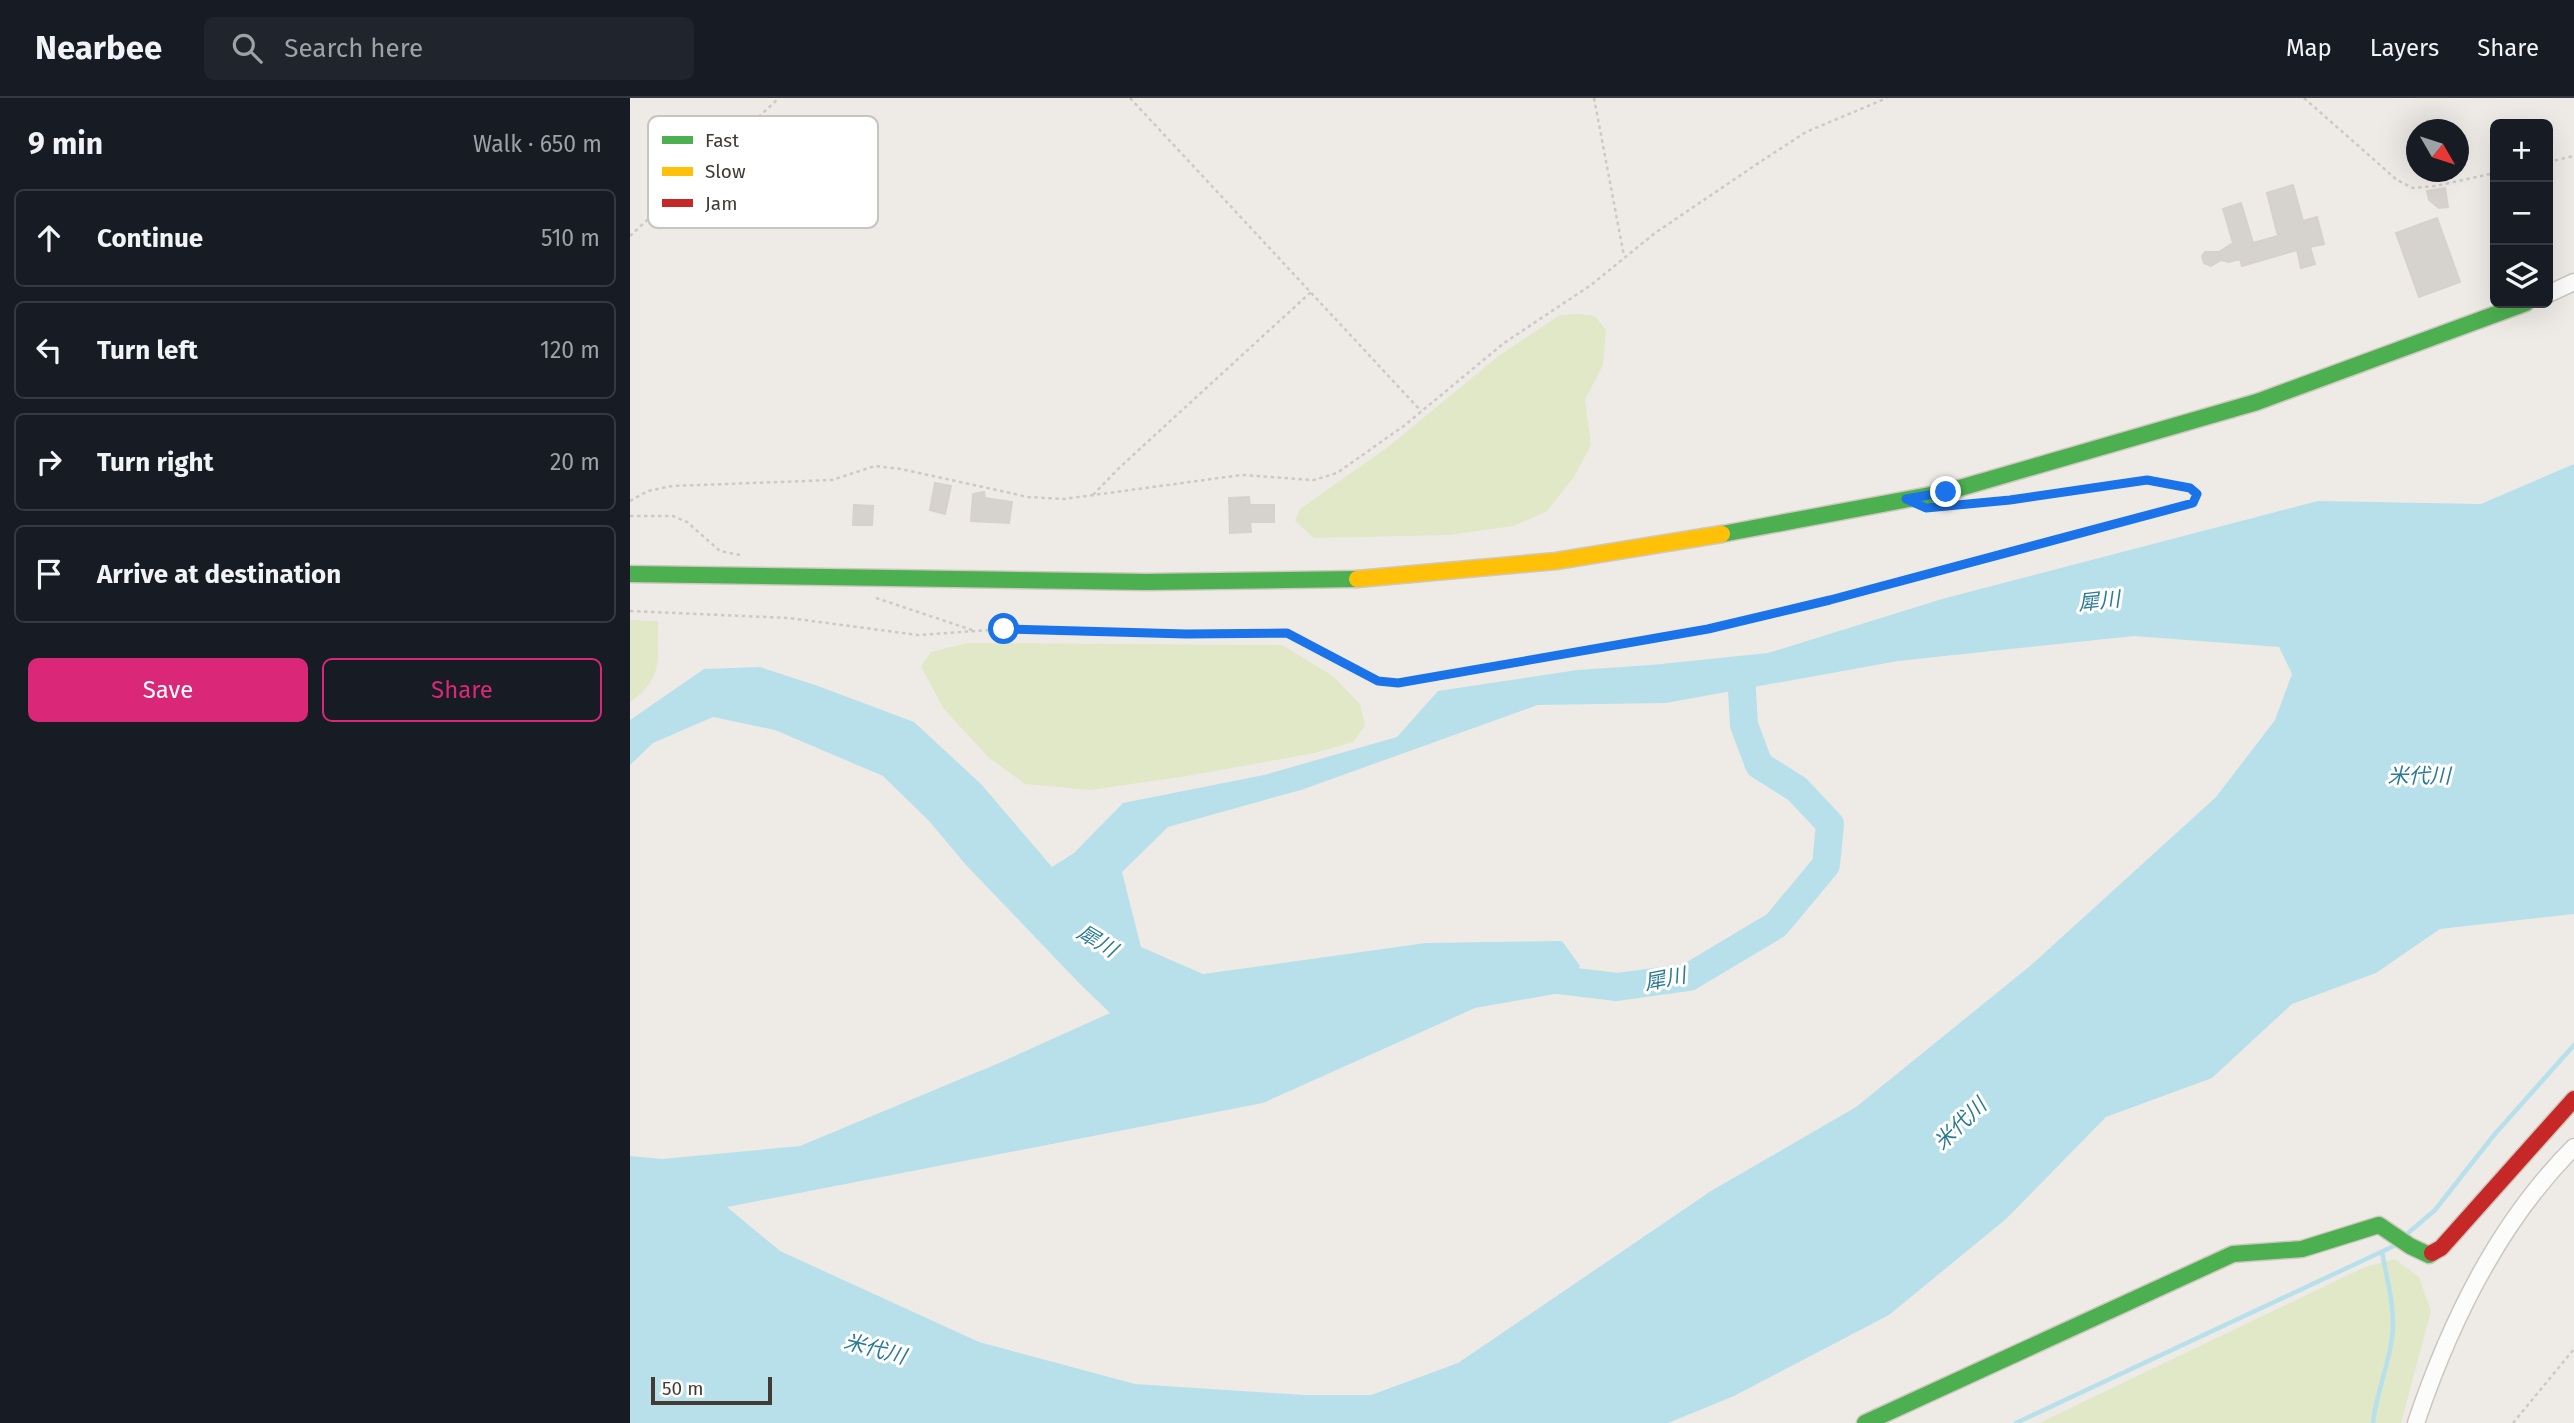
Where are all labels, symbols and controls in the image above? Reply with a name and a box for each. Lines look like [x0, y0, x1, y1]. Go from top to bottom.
search box [204, 17, 694, 80]
text: Nearbee [35, 28, 162, 68]
icon: search [228, 29, 266, 67]
text: Search here [284, 33, 423, 64]
text: Map [2286, 34, 2332, 62]
text: Layers [2370, 34, 2439, 62]
text: Share [2477, 34, 2539, 62]
legend [648, 116, 878, 228]
north arrow [2406, 119, 2469, 182]
map controls [2490, 119, 2553, 308]
button: + [2490, 119, 2553, 182]
text: 9 min [28, 126, 103, 162]
text: Fast [705, 129, 739, 152]
text: Walk · 650 m [473, 130, 602, 158]
text: Slow [705, 160, 746, 183]
button: − [2490, 182, 2553, 245]
text: Jam [705, 192, 737, 215]
icon: ahead [30, 219, 68, 257]
text: Continue [97, 223, 203, 254]
text: 510 m [541, 224, 600, 252]
button: layers [2490, 245, 2553, 308]
icon: left [30, 331, 68, 369]
text: Turn left [97, 335, 198, 366]
text: 120 m [540, 336, 600, 364]
icon: right [30, 443, 68, 481]
text: Turn right [97, 447, 214, 478]
text: 20 m [550, 448, 600, 476]
route end [1930, 476, 1961, 507]
icon: arrive [30, 555, 68, 593]
text: Arrive at destination [97, 559, 341, 590]
water label: 犀川 [2077, 586, 2123, 616]
route start [988, 613, 1019, 644]
button: Save [28, 658, 308, 722]
button: Share [322, 658, 602, 722]
water label: 米代川 [2388, 763, 2452, 789]
water label: 犀川 [1072, 919, 1123, 964]
water label: 犀川 [1642, 962, 1690, 996]
water label: 米代川 [1928, 1091, 1993, 1155]
water label: 米代川 [841, 1328, 911, 1370]
scale bar [651, 1374, 772, 1406]
text: 50 m [662, 1377, 703, 1400]

